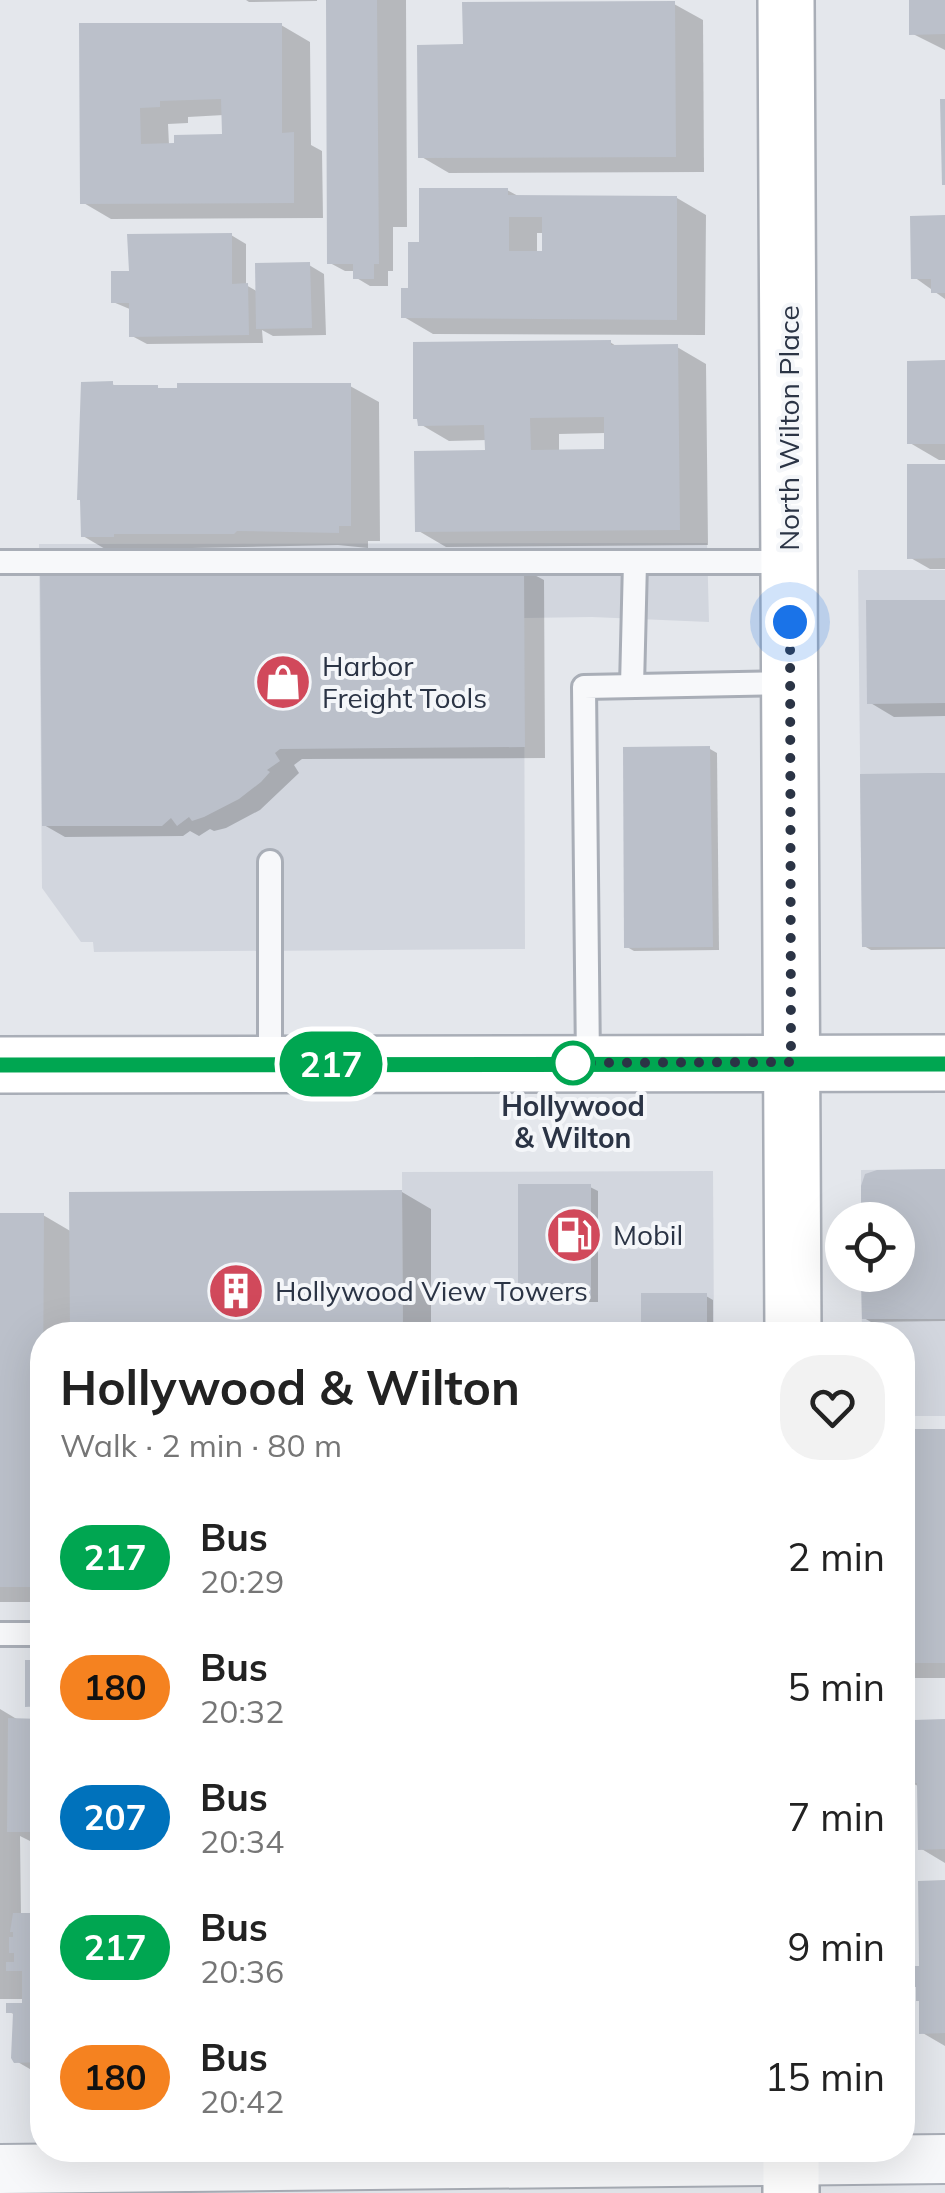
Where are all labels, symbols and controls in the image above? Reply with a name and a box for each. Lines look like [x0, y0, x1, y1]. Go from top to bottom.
street label: North Wilton Place [771, 305, 806, 551]
your location [765, 597, 815, 647]
place label: Harbor Freight Tools [322, 648, 487, 715]
shop icon: Harbor Freight Tools [253, 652, 313, 712]
line badge: 217 [274, 1032, 388, 1096]
text: 217 [299, 1042, 363, 1086]
marker: Hollywood & Wilton [552, 1042, 594, 1084]
place label: Hollywood & Wilton [501, 1088, 645, 1155]
map controls [825, 1202, 915, 1292]
button: locate [825, 1202, 915, 1292]
fuel station icon: Mobil [544, 1205, 604, 1265]
place label: Mobil [613, 1217, 683, 1252]
building icon: Hollywood View Towers [206, 1261, 266, 1321]
place label: Hollywood View Towers [275, 1273, 588, 1308]
button: heart [780, 1355, 885, 1460]
text: Hollywood & Wilton [60, 1357, 520, 1417]
text: Walk · 2 min · 80 m [60, 1425, 342, 1465]
text: Bus [200, 1513, 268, 1561]
text: 2 min [788, 1533, 885, 1581]
text: 217 [83, 1535, 147, 1579]
text: 20:29 [200, 1561, 284, 1601]
text: Bus [200, 1643, 268, 1691]
text: 5 min [788, 1663, 885, 1711]
text: 180 [83, 1665, 147, 1709]
text: 20:32 [200, 1691, 284, 1731]
text: Bus [200, 1773, 268, 1821]
text: 7 min [788, 1793, 885, 1841]
text: 207 [83, 1795, 147, 1839]
text: 20:34 [200, 1821, 284, 1861]
text: Bus [200, 1903, 268, 1951]
text: 9 min [788, 1923, 885, 1971]
text: 217 [83, 1925, 147, 1969]
text: 20:36 [200, 1951, 284, 1991]
text: Bus [200, 2033, 268, 2081]
text: 15 min [765, 2053, 885, 2101]
text: 180 [83, 2055, 147, 2099]
text: 20:42 [200, 2081, 284, 2121]

